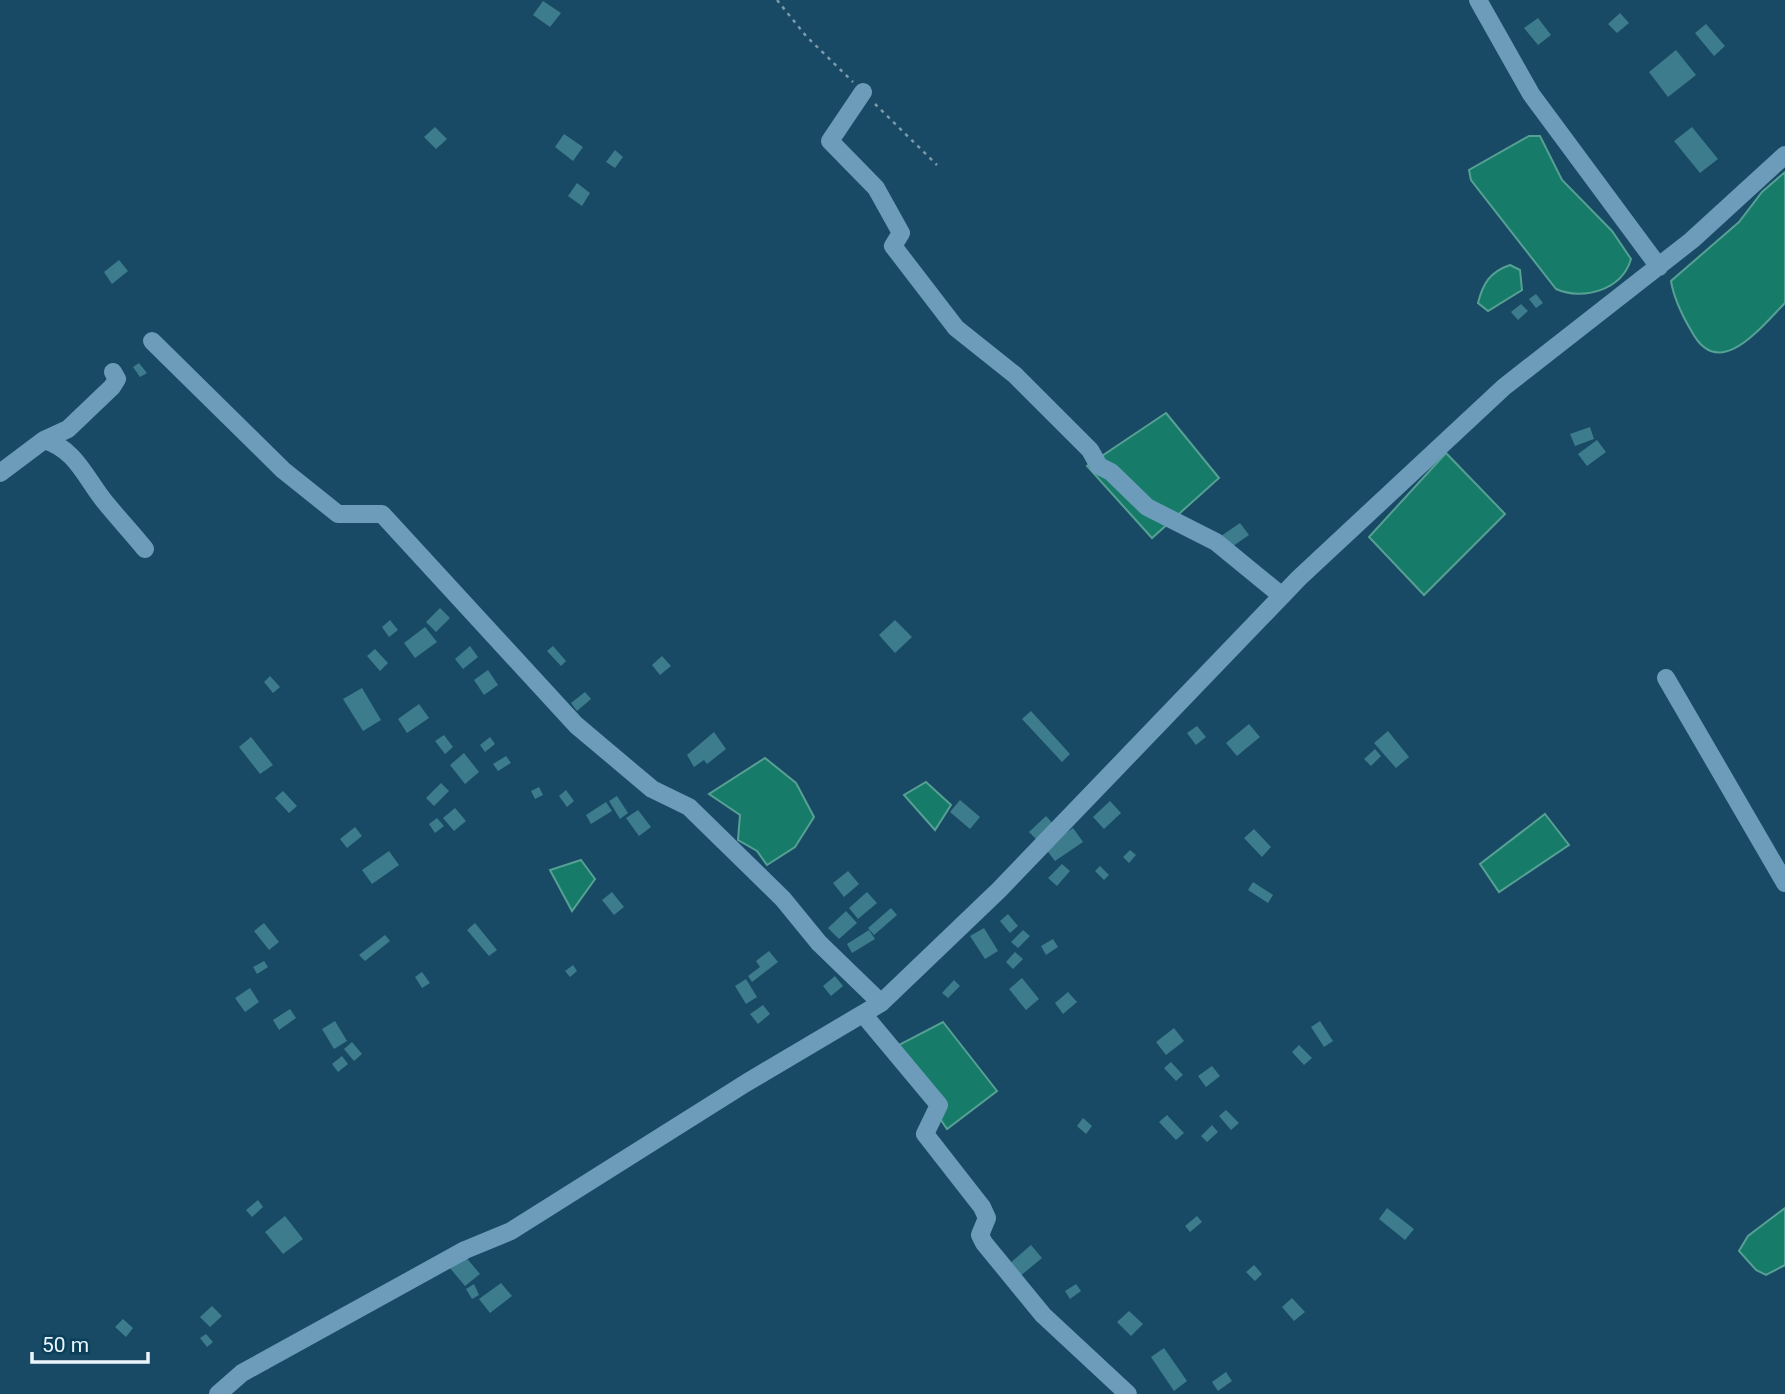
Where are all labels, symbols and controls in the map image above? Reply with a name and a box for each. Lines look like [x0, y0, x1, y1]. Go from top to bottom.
scale bar [32, 1320, 147, 1364]
text: 50 m [42, 1333, 89, 1357]

